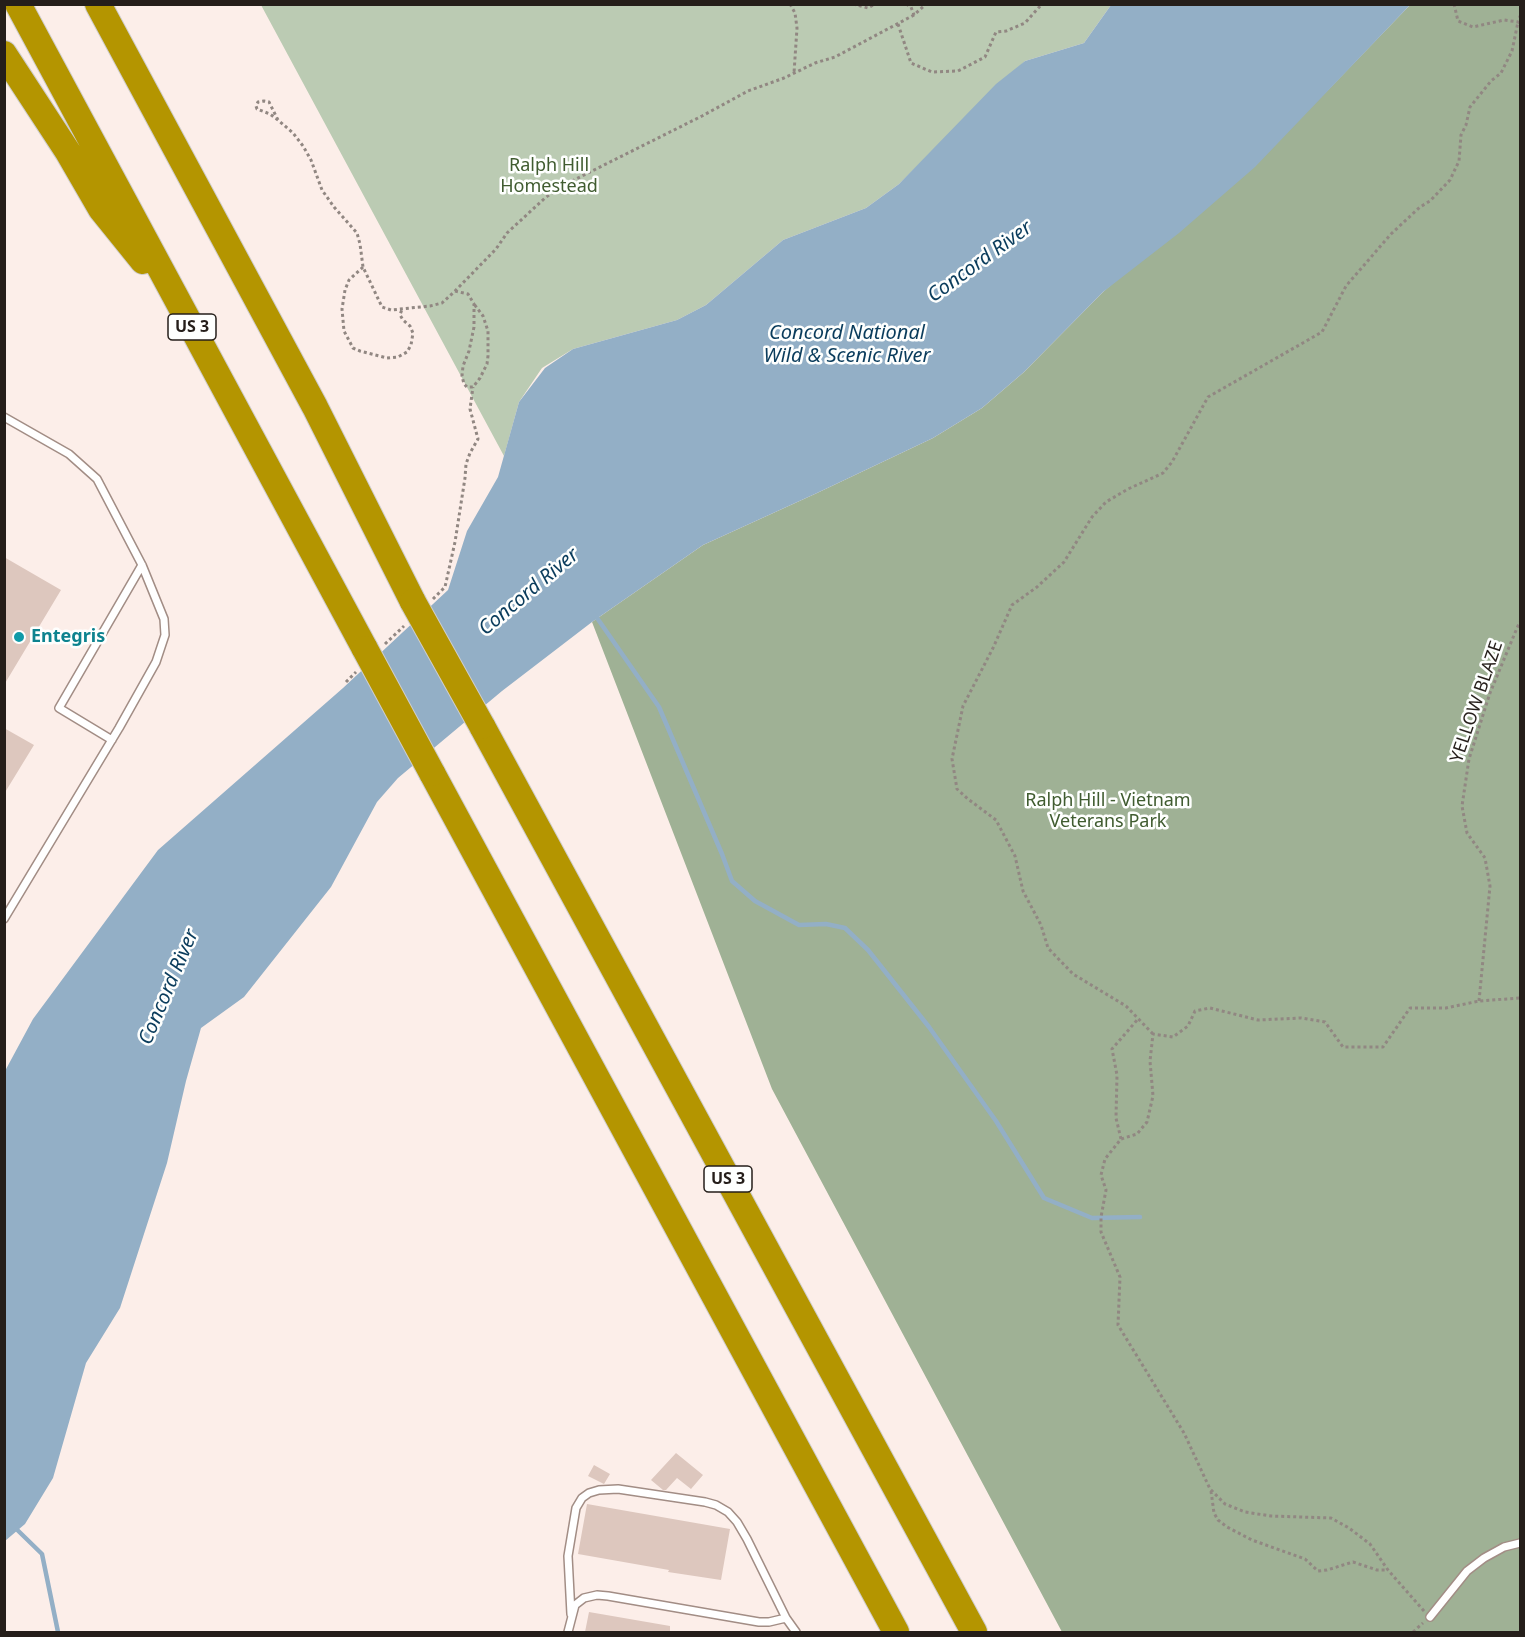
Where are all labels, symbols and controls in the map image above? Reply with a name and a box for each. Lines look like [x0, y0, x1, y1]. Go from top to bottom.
park label: Ralph Hill Homestead [500, 155, 598, 198]
water label: Concord River [923, 216, 1037, 308]
road number: US 3 [168, 314, 216, 340]
water label: Concord National Wild & Scenic River [764, 321, 930, 368]
water label: Concord River [474, 543, 584, 641]
place label: Entegris [31, 626, 105, 648]
marker: Entegris [12, 630, 26, 644]
street label: YELLOW BLAZE [1446, 638, 1508, 766]
park label: Ralph Hill - Vietnam Veterans Park [1025, 790, 1191, 832]
water label: Concord River [134, 926, 204, 1048]
road number: US 3 [704, 1166, 752, 1192]

